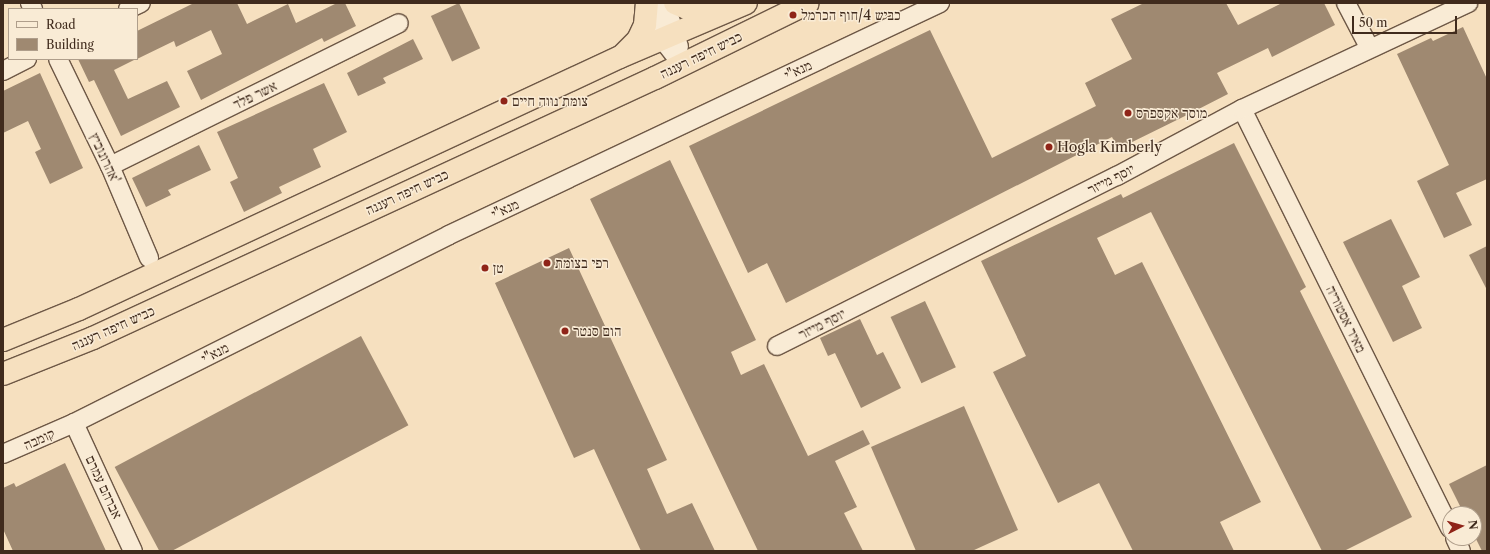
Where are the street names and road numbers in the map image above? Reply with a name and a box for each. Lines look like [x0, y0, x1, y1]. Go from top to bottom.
street label: כביש חיפה רעננה [657, 28, 745, 82]
street label: מנא"י [782, 56, 814, 84]
street label: אשר פלד [230, 77, 280, 113]
street label: אהרונוביץ' [86, 130, 124, 186]
street label: יוסף מייזר [1085, 160, 1137, 198]
street label: כביש חיפה רעננה [363, 166, 451, 218]
street label: מנא"י [489, 195, 521, 223]
street label: מאיר אסטוריה [1323, 283, 1369, 355]
street label: כביש חיפה רעננה [69, 302, 157, 354]
street label: יוסף מייזר [796, 305, 848, 343]
street label: מנא"י [198, 339, 232, 367]
street label: קומבה [21, 425, 57, 453]
street label: אברהם עמרם [82, 453, 126, 521]

